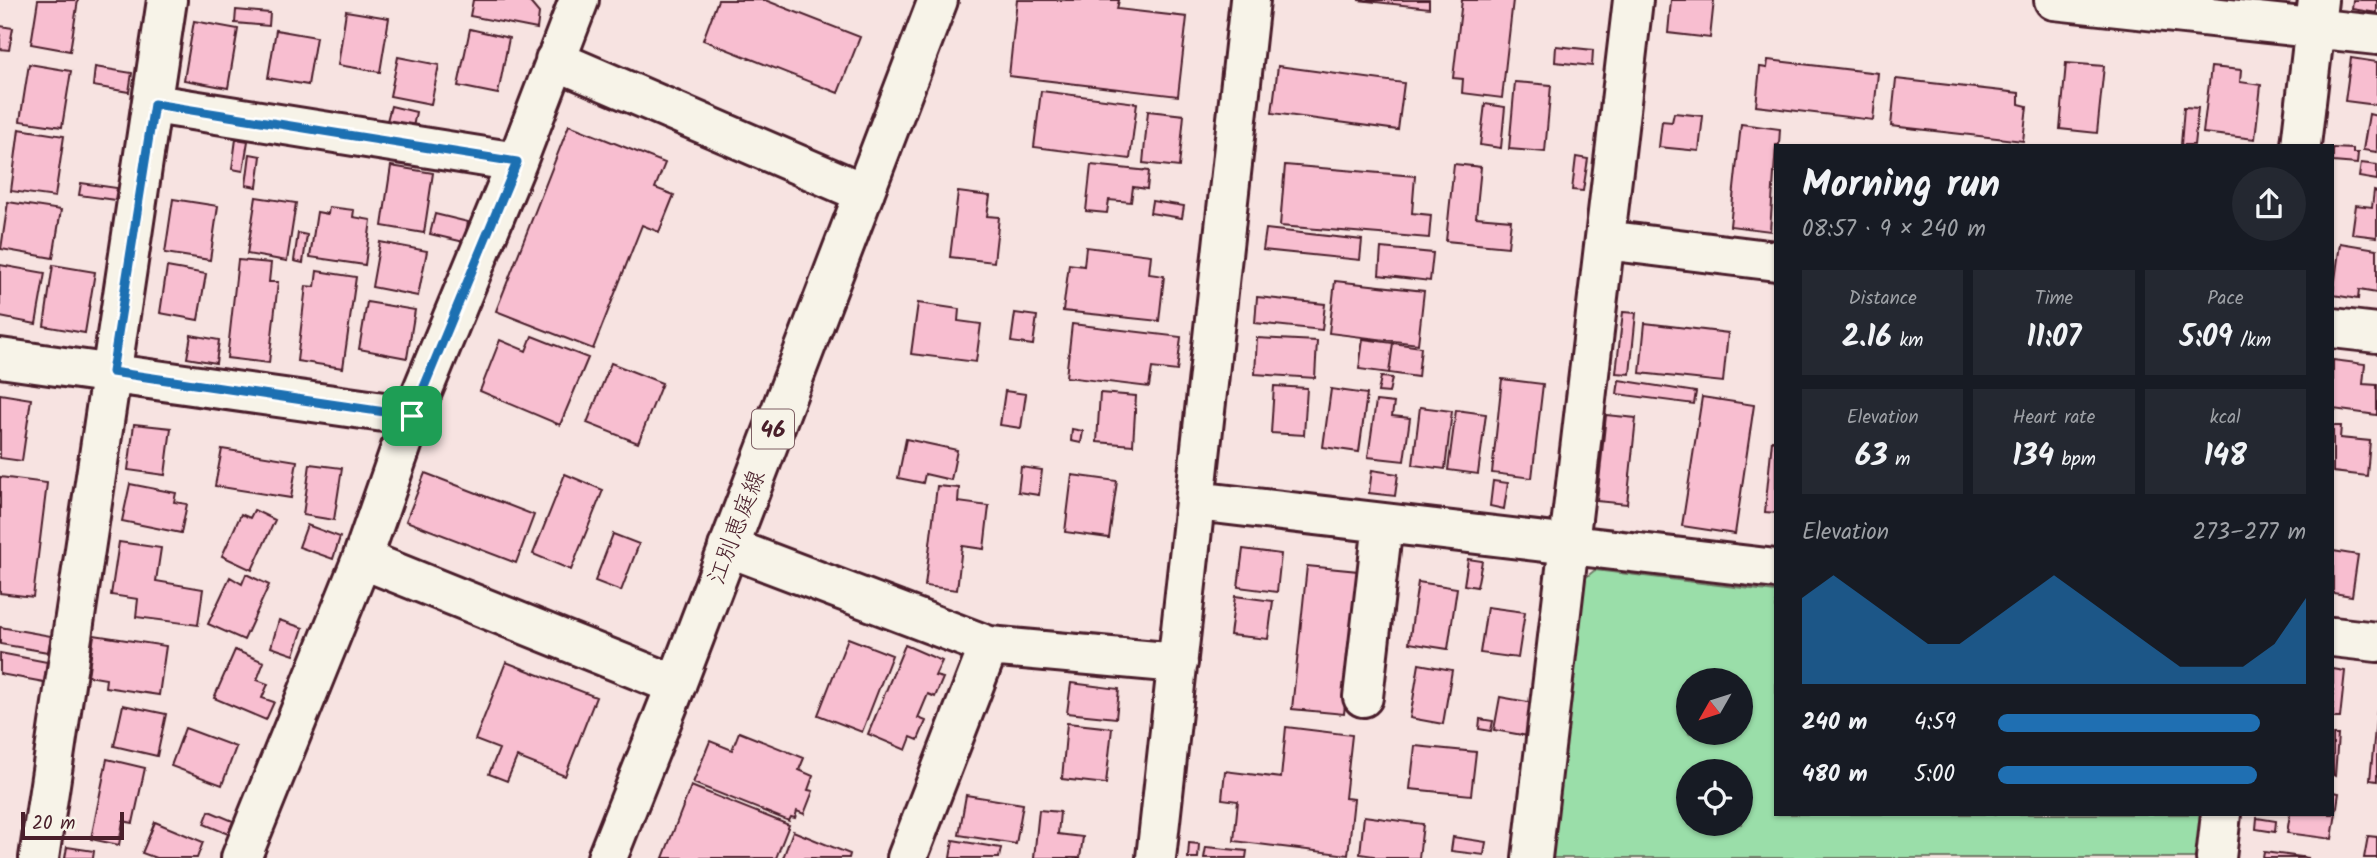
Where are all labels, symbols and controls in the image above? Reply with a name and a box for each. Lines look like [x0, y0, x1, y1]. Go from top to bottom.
text: Morning run [1802, 156, 2000, 216]
button: share [2232, 167, 2306, 241]
text: 08:57 · 9 × 240 m [1802, 212, 1986, 248]
text: Distance [1849, 284, 1917, 314]
text: Time [2035, 284, 2073, 314]
text: Pace [2207, 284, 2243, 314]
text: 2.16 [1842, 314, 1892, 362]
text: 11:07 [2026, 314, 2082, 362]
text: 5:09 [2180, 314, 2233, 362]
text: km [1892, 326, 1923, 356]
text: /km [2233, 326, 2271, 356]
pin [382, 386, 442, 446]
icon: arrive [393, 397, 431, 435]
text: Elevation [1847, 403, 1919, 433]
text: Heart rate [2013, 403, 2095, 433]
text: kcal [2210, 403, 2241, 433]
road number: 46 [752, 410, 794, 448]
text: 63 [1855, 433, 1888, 481]
text: 134 [2012, 433, 2054, 481]
text: 148 [2204, 433, 2247, 481]
text: m [1888, 445, 1910, 475]
text: bpm [2054, 445, 2096, 475]
street label: 江別恵庭線 [698, 465, 777, 591]
text: Elevation [1802, 515, 1889, 551]
text: 273–277 m [2193, 515, 2306, 551]
north arrow [1676, 668, 1754, 746]
map controls [1676, 668, 1753, 836]
text: 240 m [1802, 705, 1867, 741]
text: 4:59 [1914, 705, 1956, 741]
text: 480 m [1802, 757, 1868, 793]
text: 5:00 [1914, 757, 1955, 793]
button: locate [1676, 759, 1753, 836]
scale bar [21, 809, 124, 841]
text: 20 m [32, 809, 75, 839]

